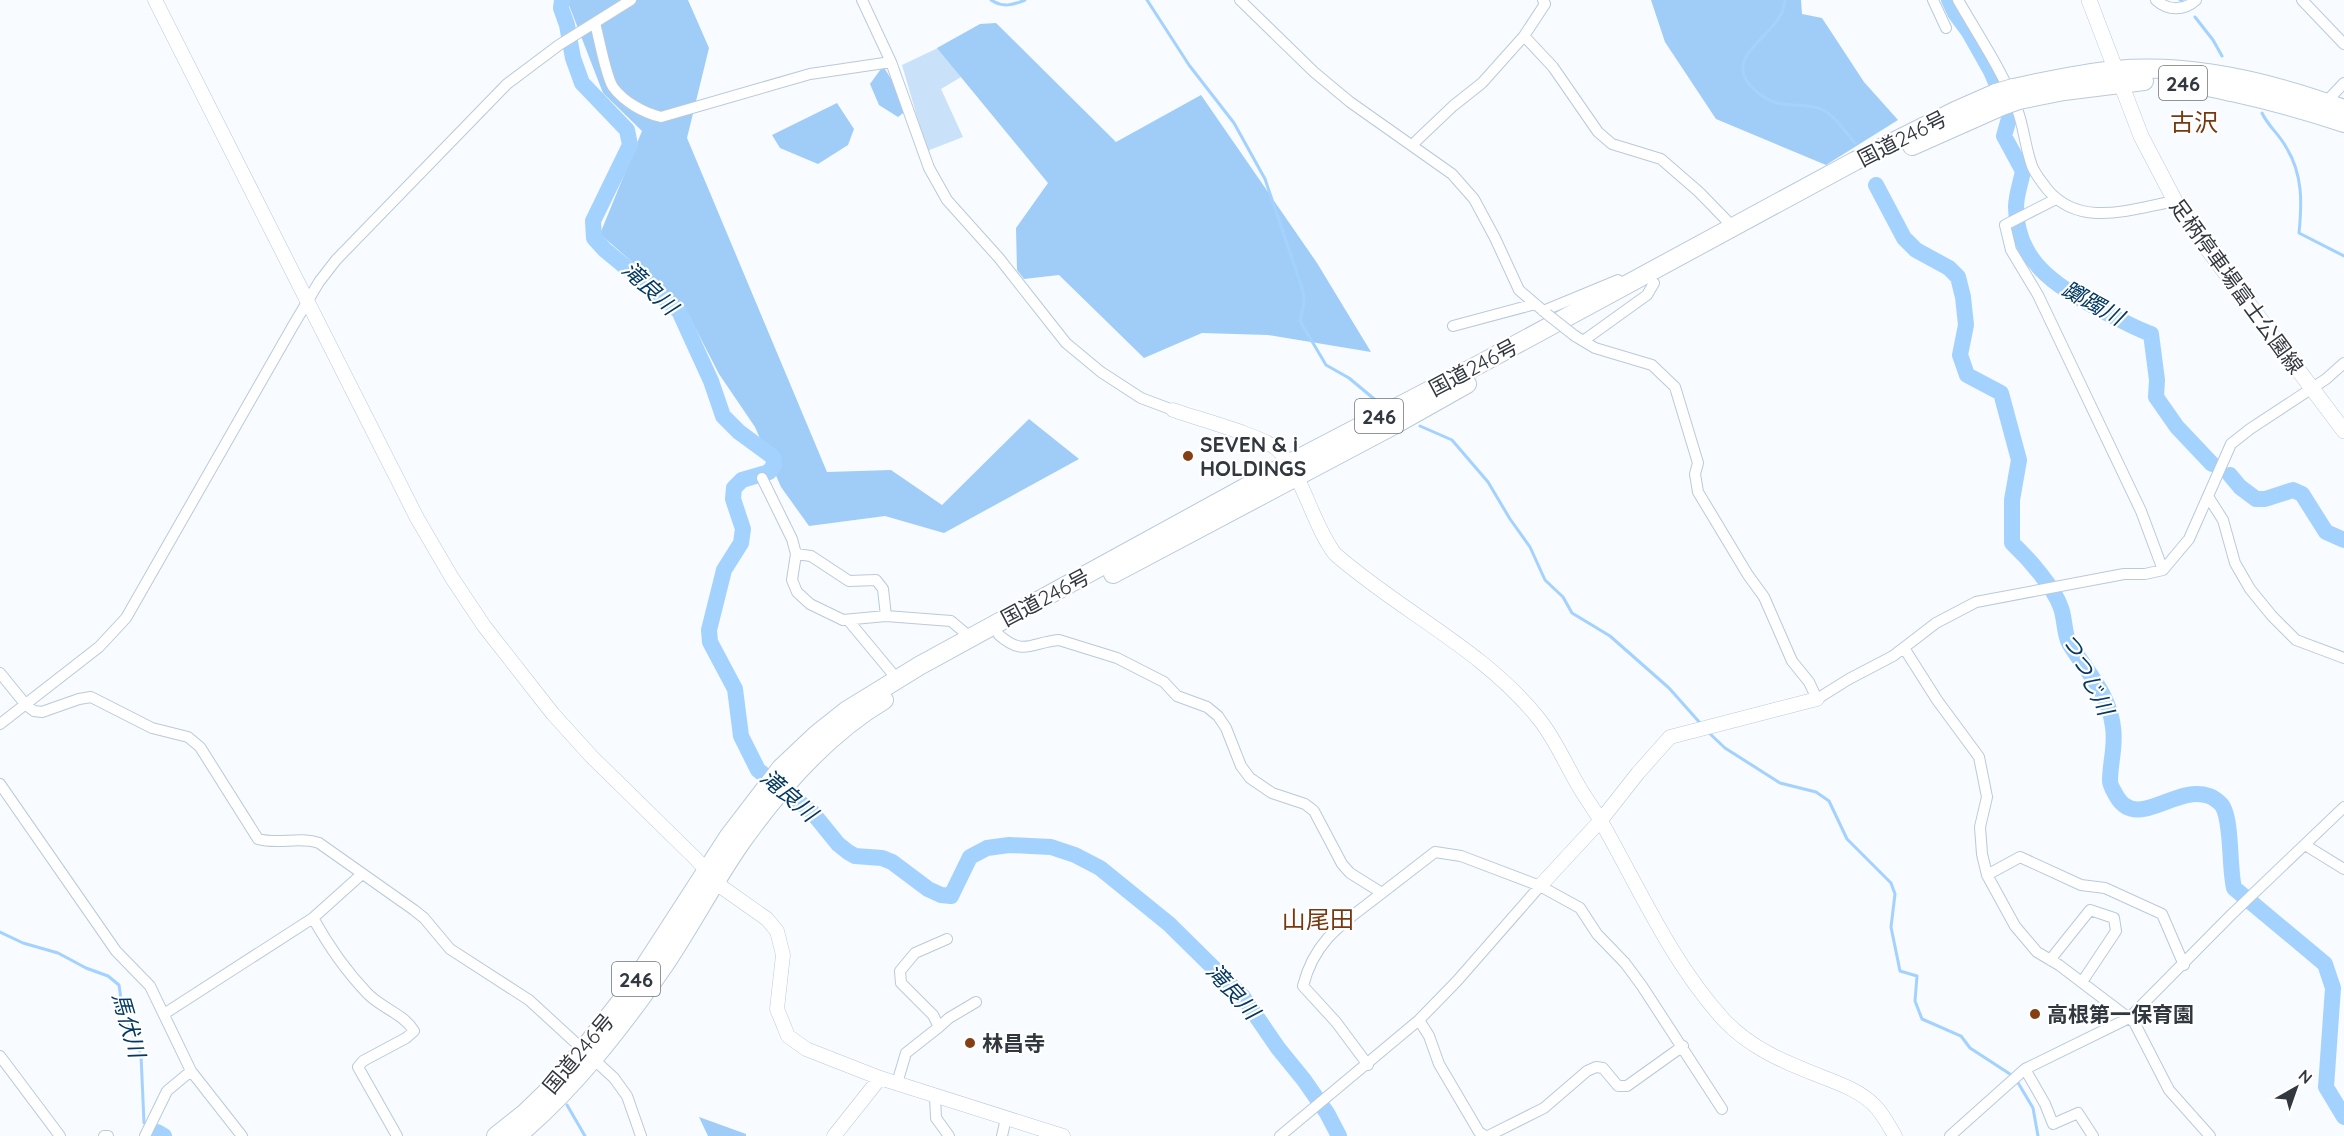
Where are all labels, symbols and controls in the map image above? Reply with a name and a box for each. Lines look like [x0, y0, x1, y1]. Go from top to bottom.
road number: 246 [2159, 66, 2207, 100]
street label: 国道246号 [1853, 104, 1951, 172]
district label: 古沢 [2170, 107, 2218, 137]
street label: 足柄停車場富士公園線 [2165, 193, 2309, 379]
water label: 滝良川 [616, 255, 685, 322]
water label: 躑躅川 [2057, 275, 2130, 332]
street label: 国道246号 [1424, 333, 1522, 401]
road number: 246 [1355, 399, 1403, 433]
place label: SEVEN & i HOLDINGS [1200, 431, 1306, 481]
marker: SEVEN & i HOLDINGS [1181, 449, 1195, 463]
street label: 国道246号 [996, 563, 1094, 631]
water label: つつじ川 [2056, 628, 2121, 721]
water label: 滝良川 [755, 763, 825, 829]
district label: 山尾田 [1282, 904, 1354, 934]
water label: 滝良川 [1201, 957, 1267, 1026]
road number: 246 [612, 962, 660, 996]
water label: 馬伏川 [106, 989, 152, 1062]
place label: 高根第一保育園 [2047, 1001, 2194, 1027]
marker: 高根第一保育園 [2028, 1007, 2042, 1021]
street label: 国道246号 [537, 1008, 619, 1098]
place label: 林昌寺 [982, 1030, 1045, 1056]
marker: 林昌寺 [963, 1036, 977, 1050]
north arrow [2266, 1058, 2326, 1118]
text: N [2295, 1065, 2317, 1088]

